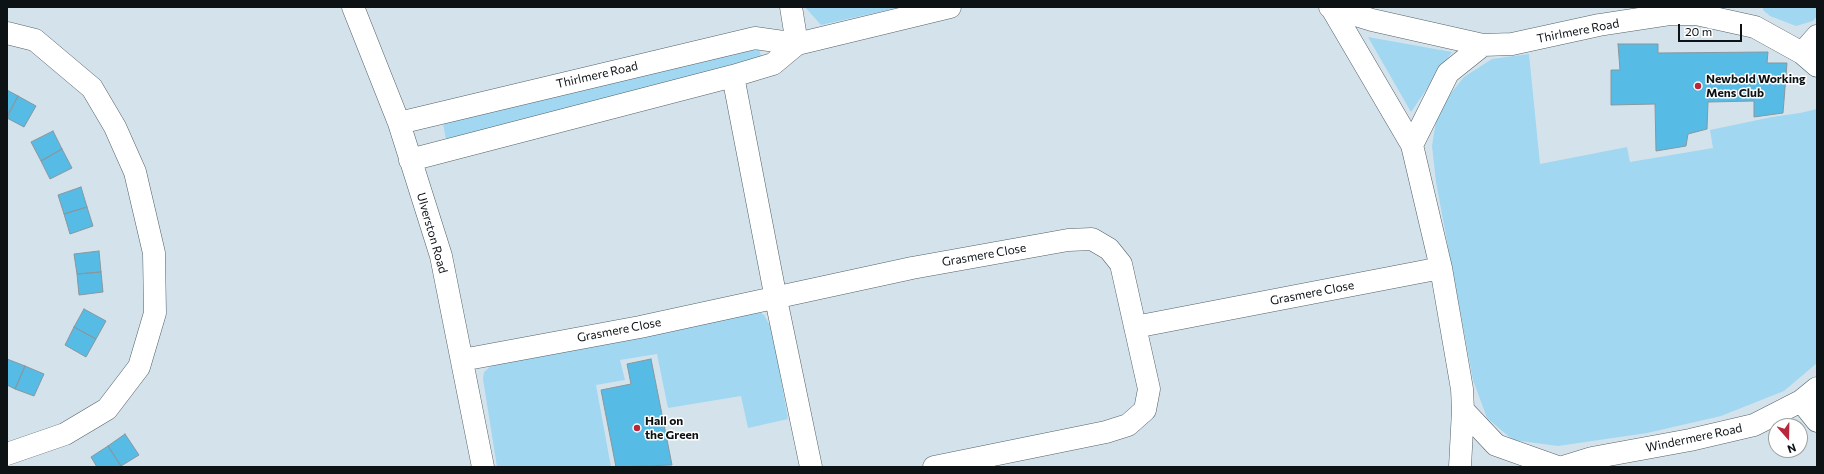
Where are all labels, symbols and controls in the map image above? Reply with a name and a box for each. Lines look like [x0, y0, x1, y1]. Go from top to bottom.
street label: Thirlmere Road [1536, 16, 1620, 46]
scale bar [1680, 16, 1744, 42]
text: 20 m [1685, 24, 1712, 38]
street label: Thirlmere Road [555, 59, 639, 91]
place label: Newbold Working Mens Club [1706, 72, 1806, 100]
marker: Newbold Working Mens Club [1693, 81, 1703, 91]
street label: Ulverston Road [414, 191, 450, 275]
street label: Grasmere Close [941, 241, 1027, 269]
street label: Grasmere Close [1269, 278, 1355, 308]
street label: Grasmere Close [576, 315, 662, 345]
place label: Hall on the Green [645, 414, 699, 442]
north arrow [1768, 418, 1808, 458]
street label: Windermere Road [1644, 421, 1744, 455]
marker: Hall on the Green [632, 423, 642, 433]
text: N [1786, 441, 1798, 456]

